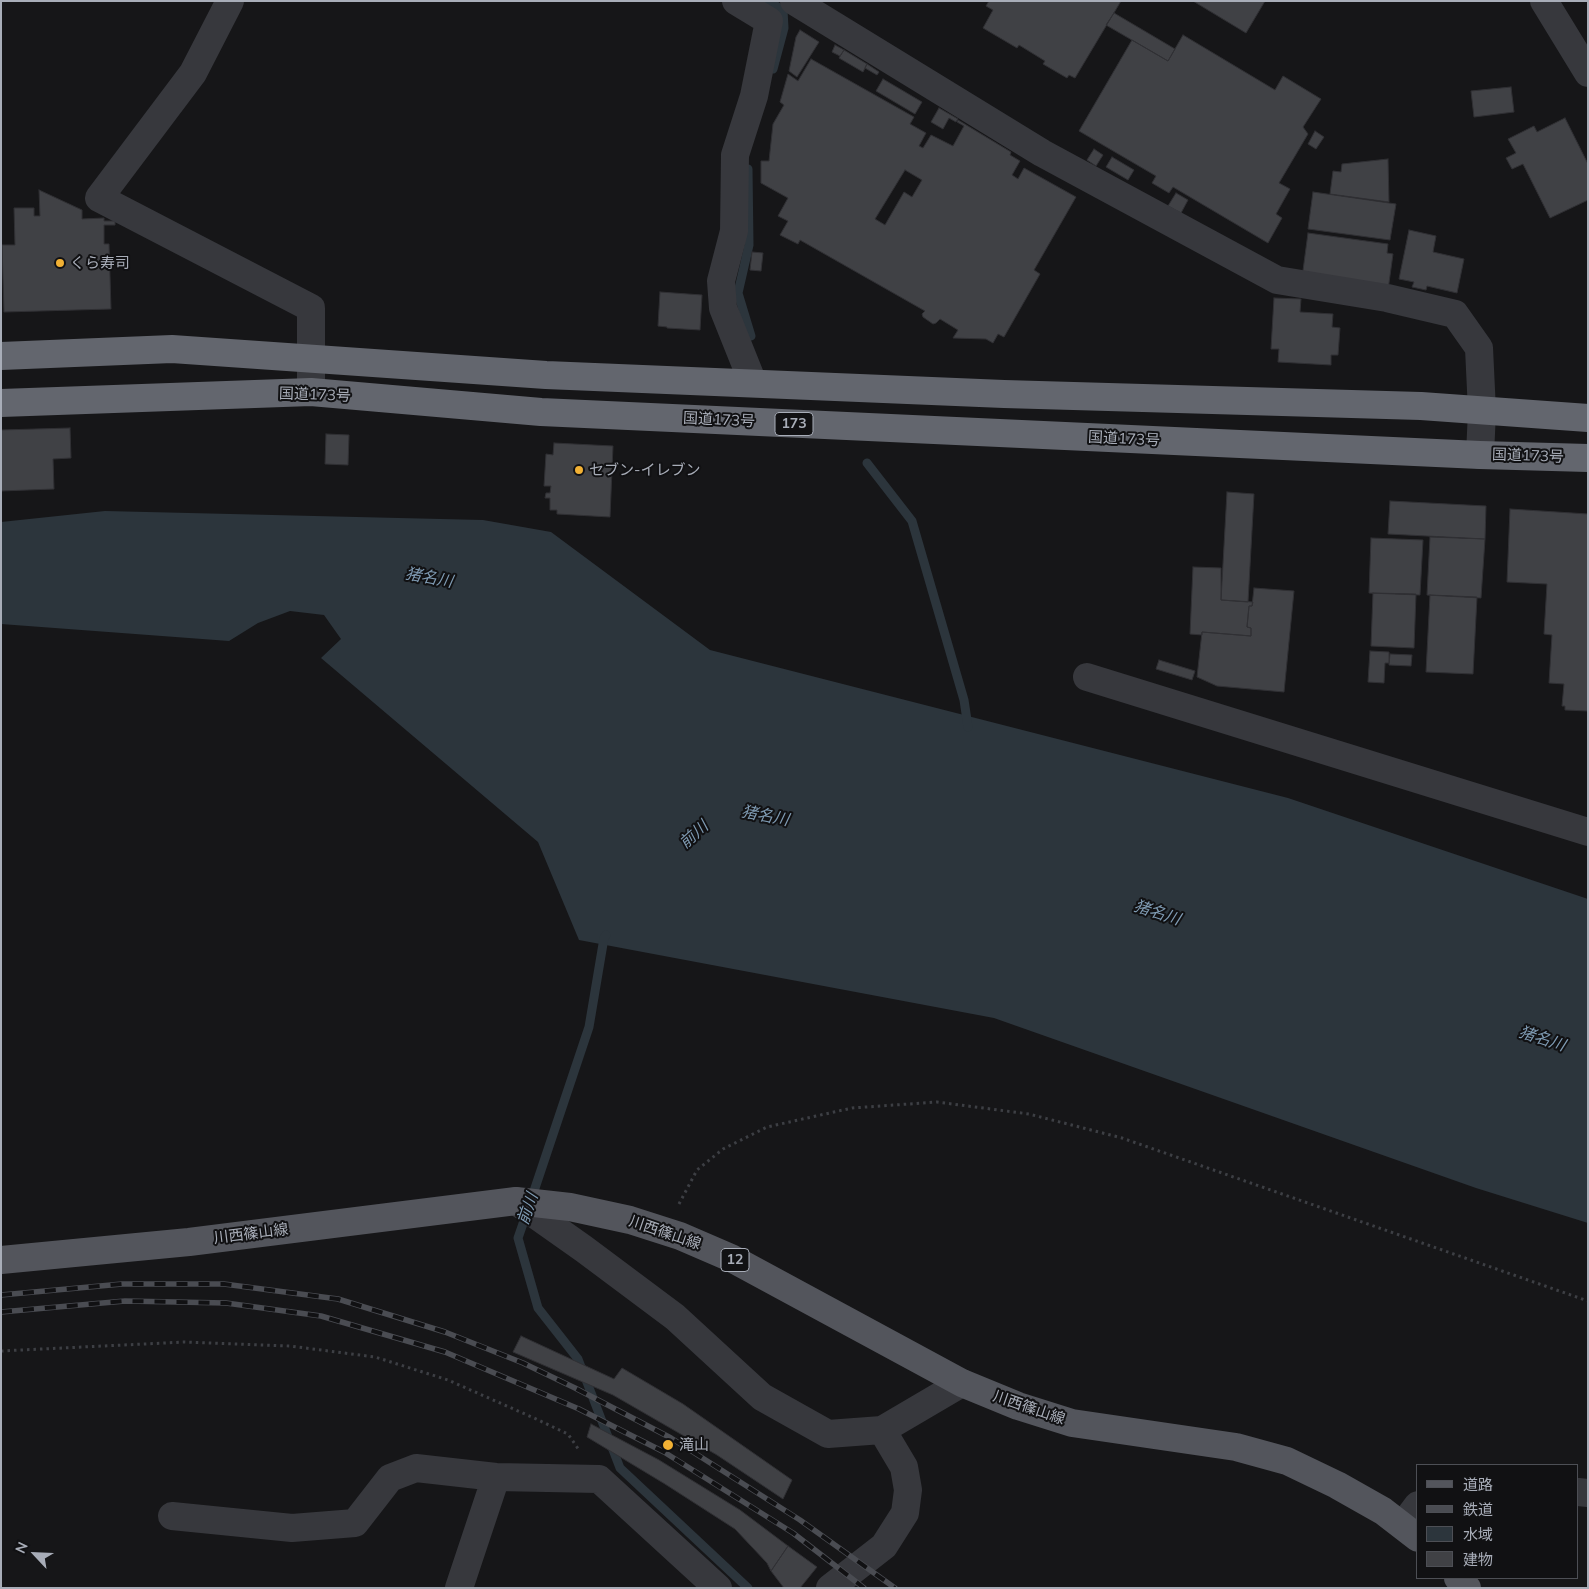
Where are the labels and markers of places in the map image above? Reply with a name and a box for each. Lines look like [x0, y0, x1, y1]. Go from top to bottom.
place label: くら寿司 [70, 254, 130, 272]
marker: くら寿司 [54, 257, 66, 269]
place label: セブン-イレブン [589, 461, 700, 479]
marker: セブン-イレブン [573, 464, 585, 476]
place label: 滝山 [679, 1436, 709, 1454]
marker: 滝山 [661, 1438, 675, 1452]

